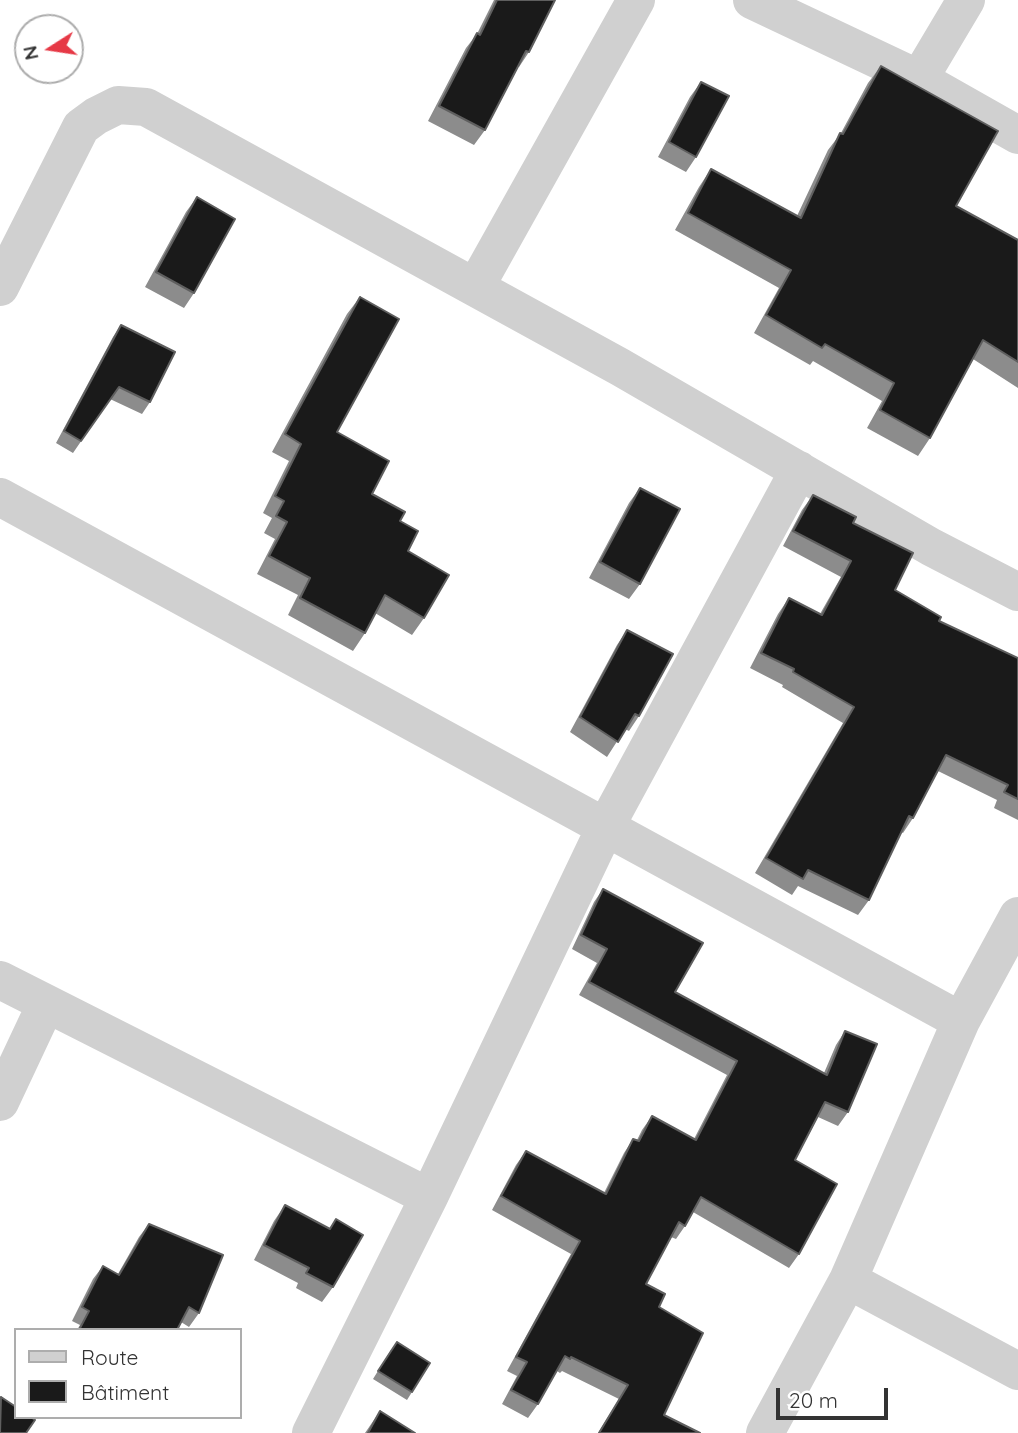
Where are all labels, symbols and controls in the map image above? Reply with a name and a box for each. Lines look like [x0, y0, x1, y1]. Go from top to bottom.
north arrow [14, 14, 84, 84]
text: N [17, 44, 44, 62]
legend [14, 1328, 242, 1419]
text: Route [81, 1344, 138, 1370]
scale bar [780, 1374, 892, 1418]
text: Bâtiment [81, 1379, 169, 1405]
text: 20 m [789, 1387, 838, 1413]

